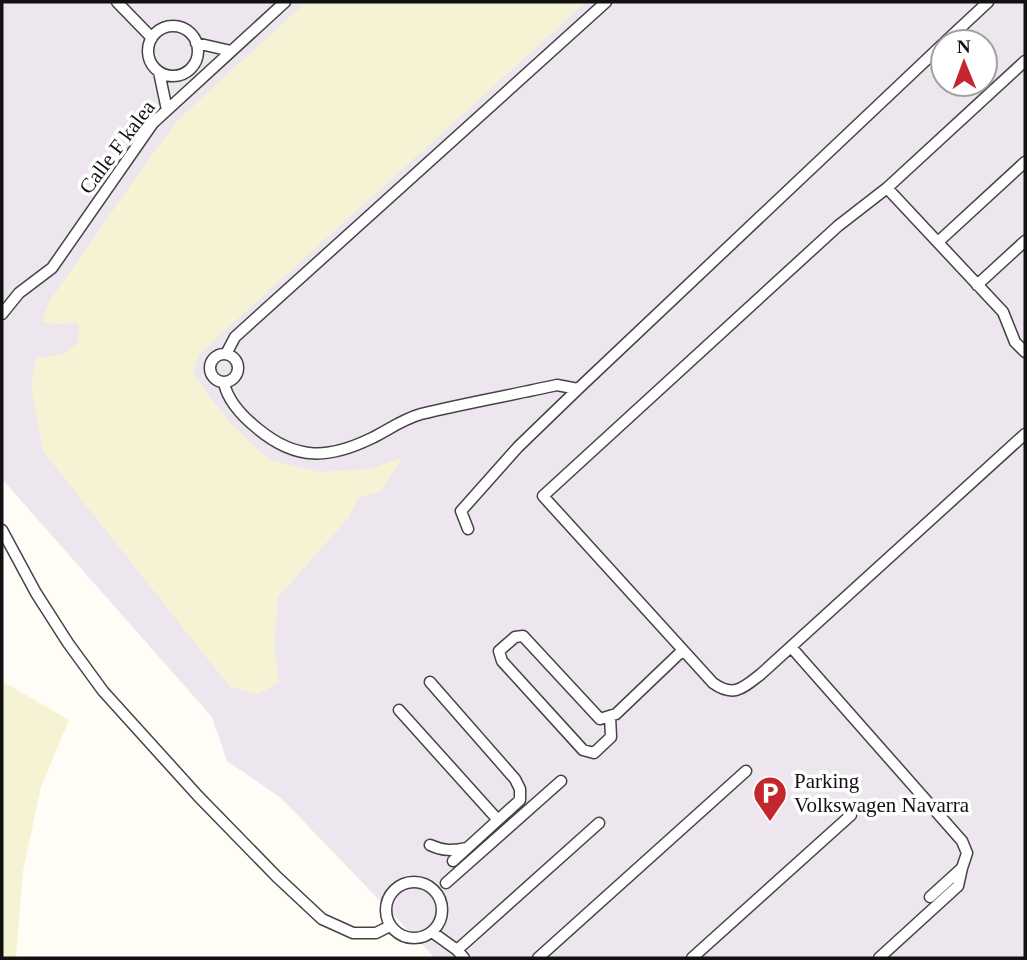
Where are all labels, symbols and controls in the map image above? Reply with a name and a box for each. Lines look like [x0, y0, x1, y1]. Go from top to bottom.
north arrow [929, 28, 999, 98]
text: N [957, 36, 971, 57]
street label: Calle F kalea [74, 95, 160, 198]
place label: Parking Volkswagen Navarra [794, 769, 970, 817]
parking icon: Parking Volkswagen Navarra [751, 774, 789, 823]

